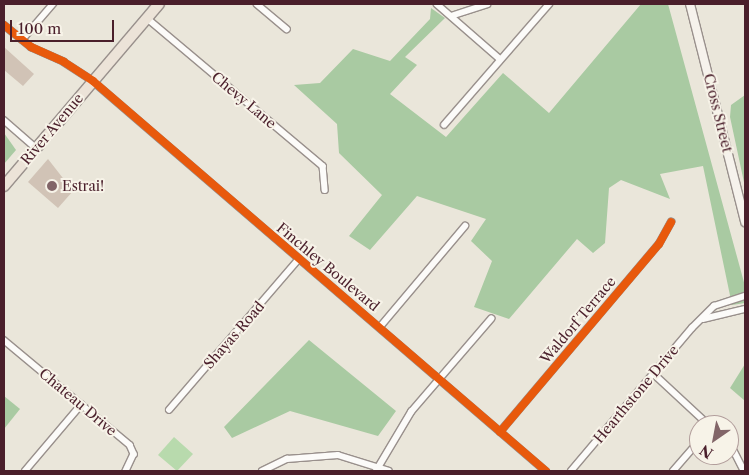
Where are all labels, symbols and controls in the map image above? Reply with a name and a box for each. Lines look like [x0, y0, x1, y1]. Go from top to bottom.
scale bar [12, 10, 116, 42]
text: 100 m [18, 19, 61, 38]
street label: Chevy Lane [208, 68, 280, 132]
street label: Cross Street [700, 72, 736, 154]
street label: River Avenue [17, 90, 87, 168]
place label: Estrai! [62, 178, 104, 194]
marker: Estrai! [46, 180, 58, 192]
street label: Finchley Boulevard [273, 219, 383, 315]
street label: Waldorf Terrace [537, 273, 619, 367]
street label: Shayas Road [200, 298, 268, 372]
street label: Hearthstone Drive [590, 342, 682, 446]
street label: Chateau Drive [36, 365, 120, 439]
north arrow [689, 415, 739, 465]
text: N [696, 441, 716, 463]

